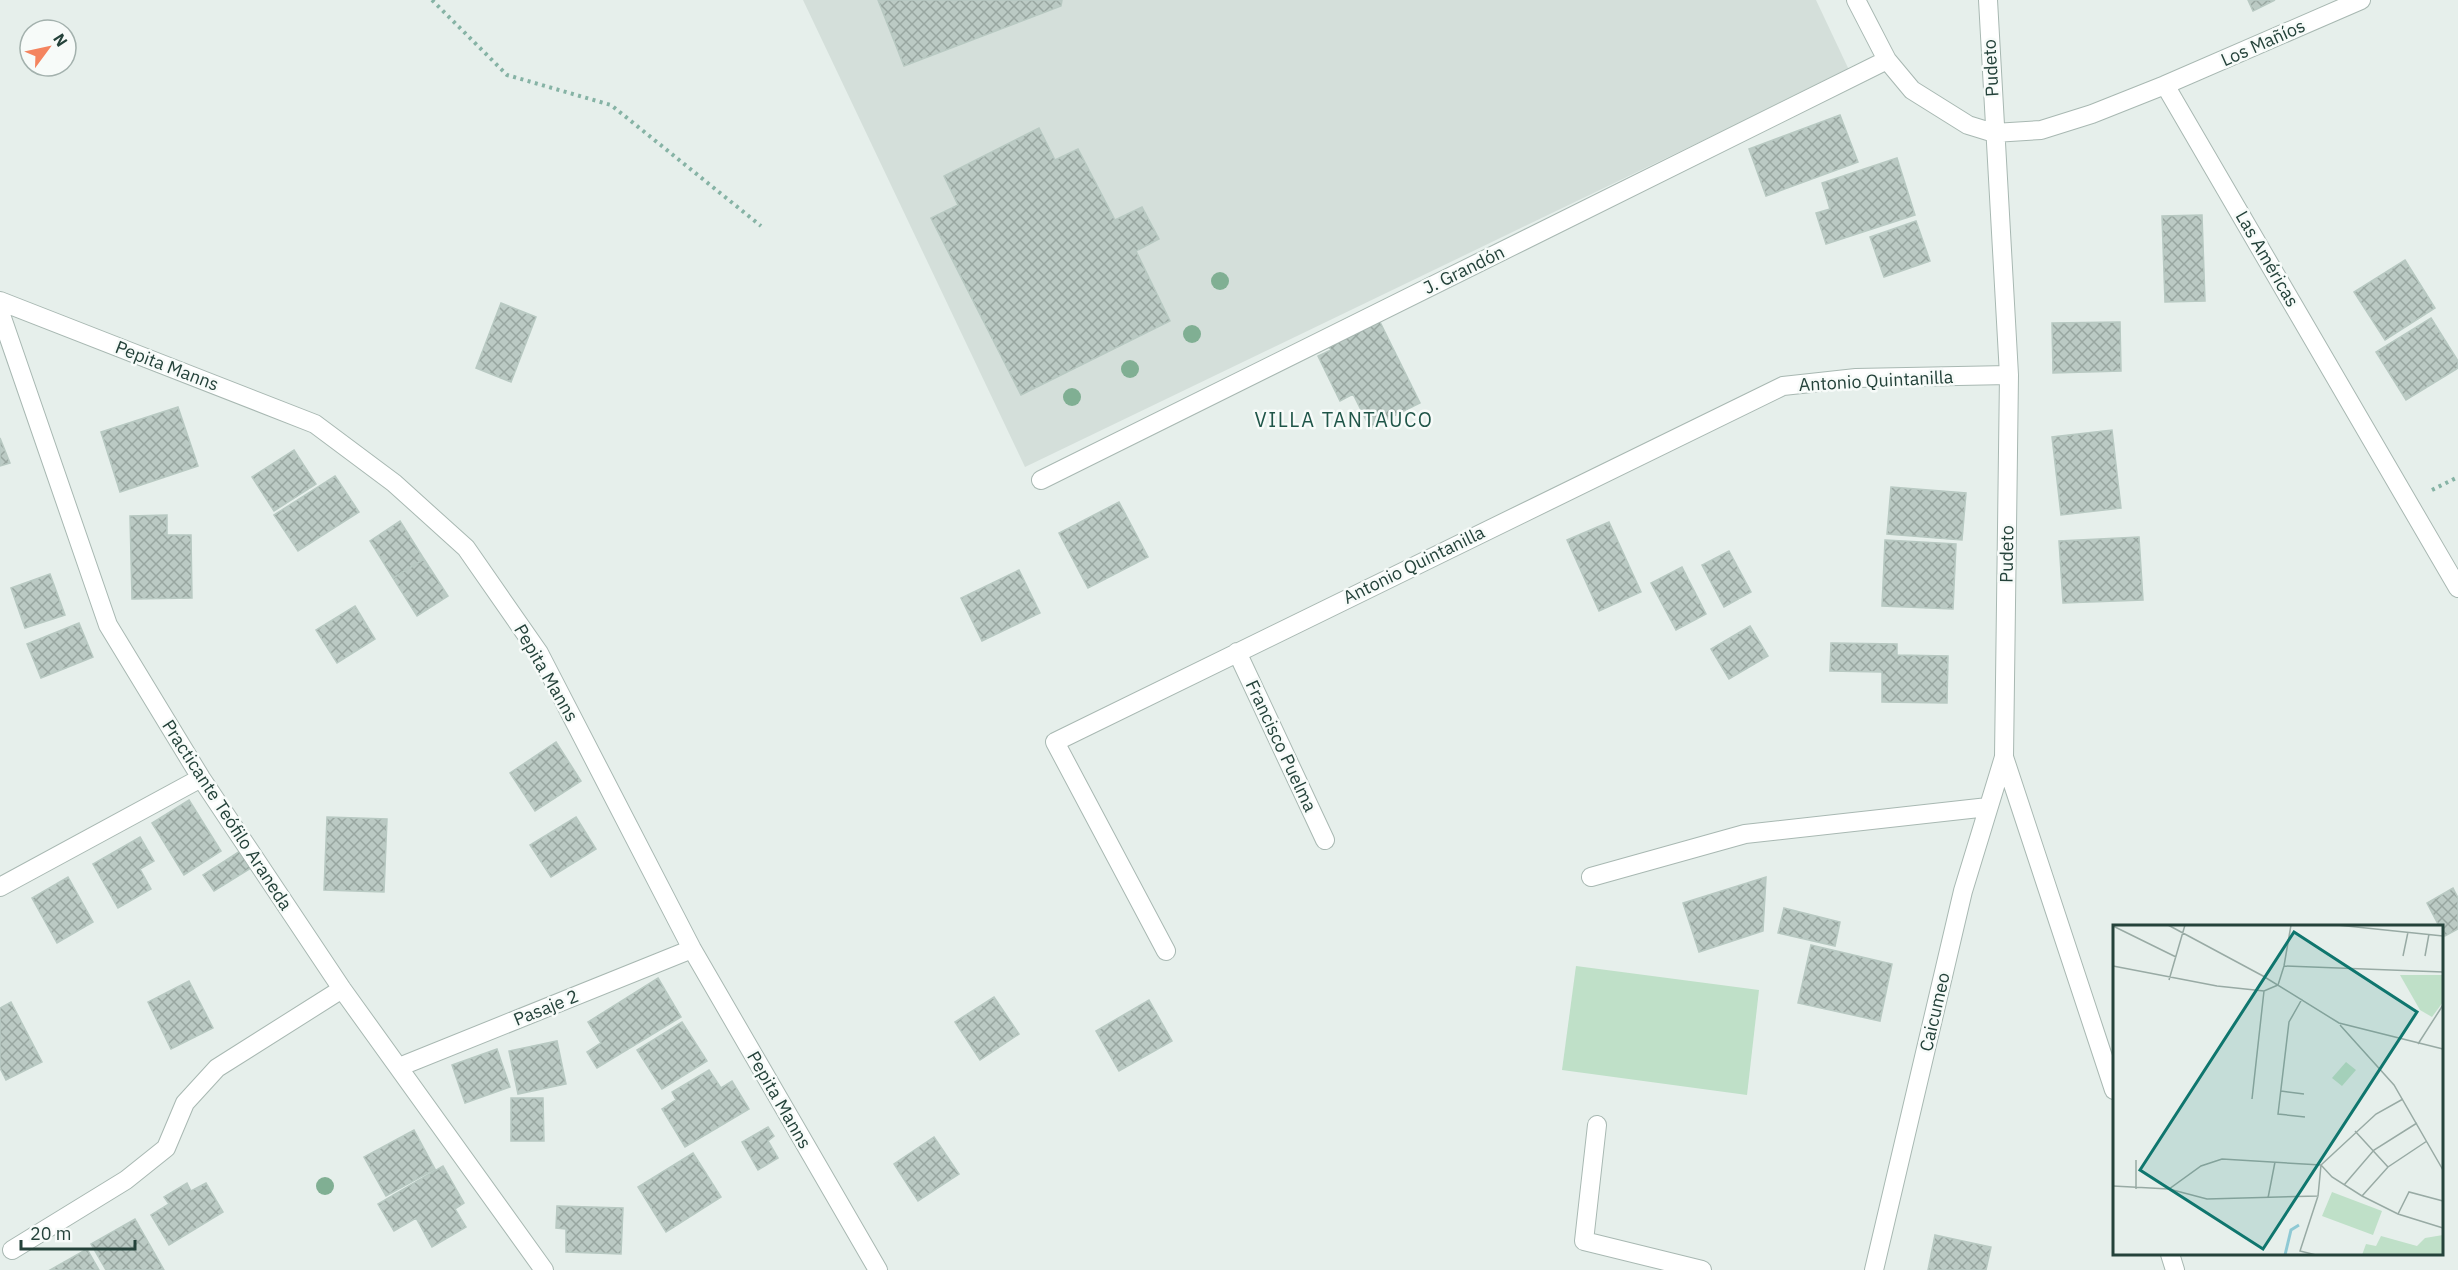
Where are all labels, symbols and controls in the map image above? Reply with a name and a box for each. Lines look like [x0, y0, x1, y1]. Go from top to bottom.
street label: Los Mañíos [2217, 14, 2308, 71]
north arrow [18, 18, 78, 78]
text: N [49, 30, 72, 50]
street label: Pudeto [1978, 39, 2003, 97]
street label: Las Américas [2231, 207, 2304, 311]
street label: J. Grandón [1419, 240, 1508, 299]
street label: Pepita Manns [112, 335, 222, 396]
street label: Antonio Quintanilla [1798, 365, 1954, 396]
district label: VILLA TANTAUCO [1255, 406, 1433, 433]
street label: Antonio Quintanilla [1339, 520, 1489, 609]
street label: Pudeto [1994, 525, 2019, 583]
street label: Pepita Manns [509, 620, 584, 726]
street label: Francisco Puelma [1241, 676, 1322, 816]
street label: Practicante Teófilo Araneda [157, 715, 298, 915]
inset map [2113, 925, 2443, 1255]
street label: Caicumeo [1914, 970, 1955, 1054]
street label: Pasaje 2 [510, 984, 582, 1031]
street label: Pepita Manns [742, 1047, 817, 1153]
scale bar [21, 1213, 135, 1251]
text: 20 m [30, 1222, 72, 1245]

